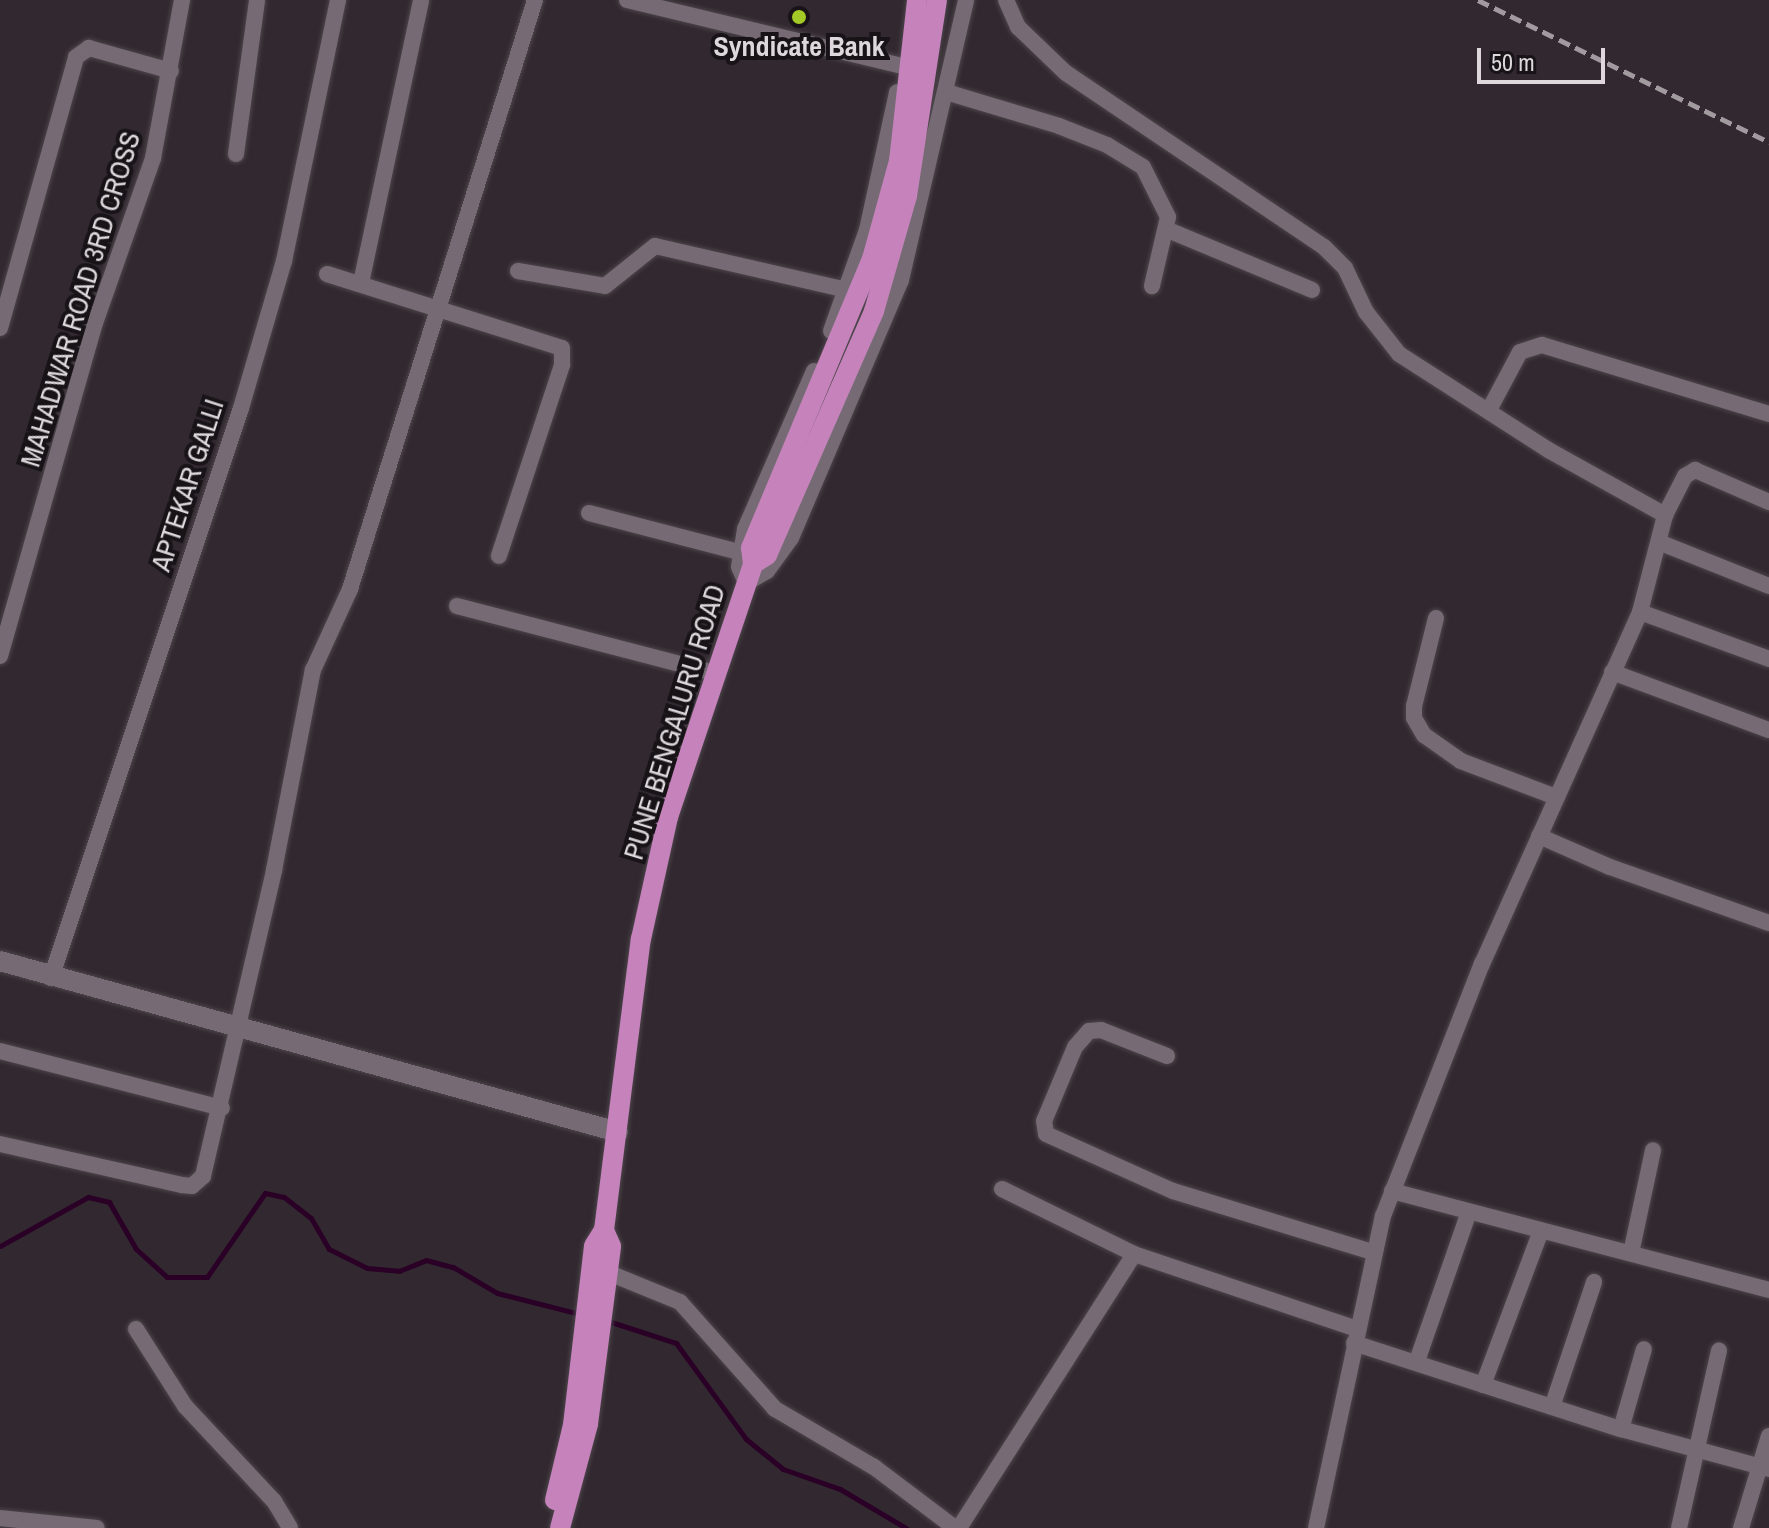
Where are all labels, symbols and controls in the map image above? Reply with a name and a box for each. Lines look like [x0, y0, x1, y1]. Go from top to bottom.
marker: Syndicate Bank [790, 8, 808, 26]
place label: Syndicate Bank [714, 29, 884, 63]
scale bar [1481, 32, 1609, 82]
text: 50 m [1491, 46, 1535, 78]
street label: MAHADWAR ROAD 3RD CROSS [13, 127, 147, 471]
street label: APTEKAR GALLI [143, 395, 231, 575]
street label: PUNE BENGALURU ROAD [616, 580, 732, 864]

